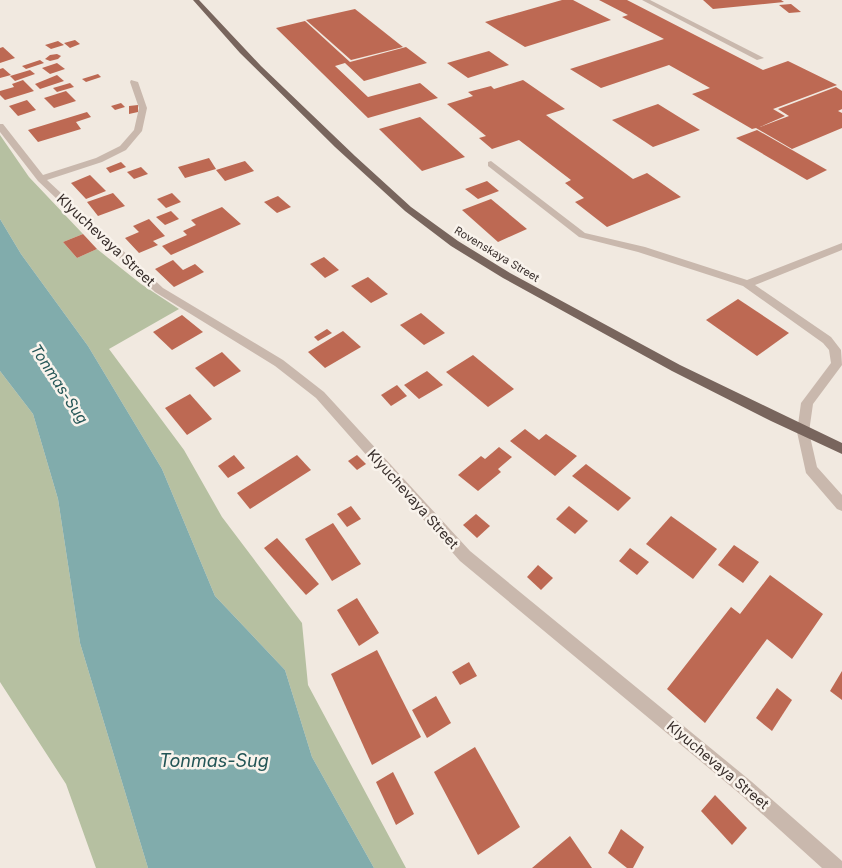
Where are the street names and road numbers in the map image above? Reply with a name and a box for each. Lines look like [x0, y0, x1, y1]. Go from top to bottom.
street label: Klyuchevaya Street [54, 190, 159, 290]
street label: Rovenskaya Street [452, 223, 542, 285]
street label: Klyuchevaya Street [364, 446, 463, 552]
street label: Klyuchevaya Street [664, 717, 773, 812]

